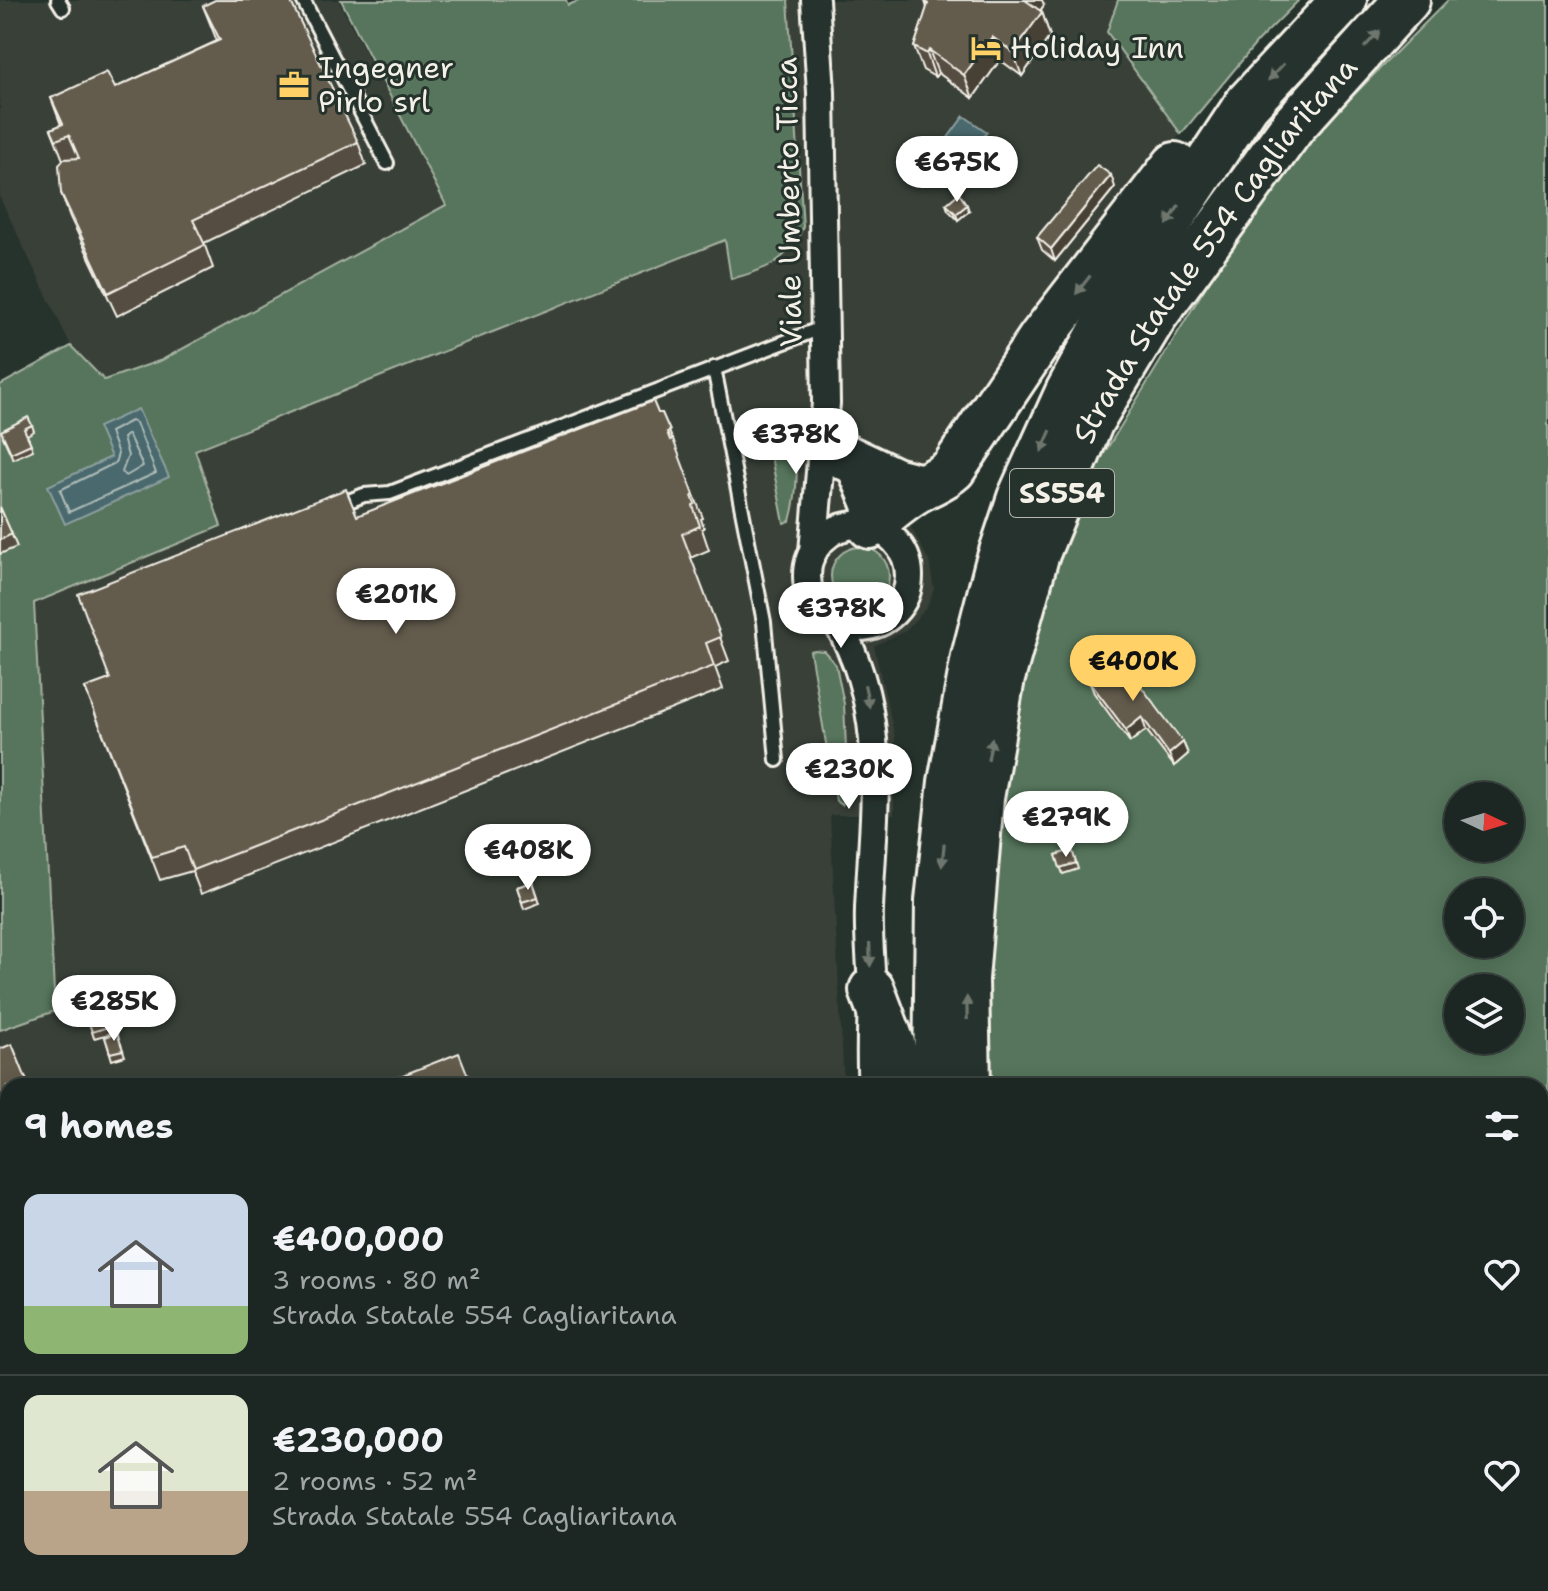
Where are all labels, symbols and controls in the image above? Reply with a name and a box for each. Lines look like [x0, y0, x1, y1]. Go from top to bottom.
place label: Holiday Inn [1010, 27, 1184, 68]
one-way arrow [1362, 30, 1380, 49]
hotel icon: Holiday Inn [969, 31, 1003, 65]
place label: Ingegner Pirlo srl [318, 47, 454, 122]
street label: Strada Statale 554 Cagliaritana [1063, 47, 1366, 449]
street label: Viale Umberto Ticca [765, 56, 812, 347]
one-way arrow [1267, 62, 1285, 82]
office icon: Ingegner Pirlo srl [277, 68, 311, 102]
pin: €675K [901, 136, 1013, 204]
text: €675K [914, 144, 1000, 179]
one-way arrow [1166, 205, 1181, 226]
one-way arrow [1075, 275, 1091, 295]
pin: €378K [740, 408, 852, 476]
text: €378K [751, 416, 841, 451]
one-way arrow [1039, 430, 1052, 453]
road number: SS554 [1010, 469, 1114, 517]
pin: €201K [340, 568, 452, 636]
text: €201K [355, 576, 437, 611]
pin: €378K [785, 582, 897, 650]
text: €378K [796, 590, 886, 625]
pin: €400K [1077, 635, 1189, 703]
text: €400K [1088, 643, 1178, 678]
one-way arrow [861, 683, 873, 708]
one-way arrow [984, 737, 996, 762]
pin: €230K [793, 743, 905, 811]
text: €230K [804, 751, 894, 786]
north arrow [1444, 782, 1524, 862]
map controls [1444, 782, 1524, 1054]
pin: €279K [1010, 791, 1122, 859]
text: €279K [1021, 799, 1111, 834]
pin: €408K [472, 824, 584, 892]
text: €408K [483, 832, 573, 867]
one-way arrow [936, 843, 949, 868]
button: locate [1444, 878, 1524, 958]
one-way arrow [864, 943, 877, 968]
button: layers [1444, 974, 1524, 1054]
pin: €285K [58, 975, 170, 1043]
text: €285K [70, 983, 158, 1018]
one-way arrow [960, 995, 973, 1020]
text: 9 homes [24, 1103, 173, 1149]
icon: filters [1480, 1104, 1524, 1148]
text: €400,000 [272, 1216, 445, 1262]
icon: home [88, 1226, 184, 1322]
icon: heart [1480, 1252, 1524, 1296]
text: 3 rooms · 80 m² [272, 1262, 481, 1297]
text: Strada Statale 554 Cagliaritana [272, 1297, 677, 1332]
text: €230,000 [272, 1417, 444, 1463]
icon: home [88, 1427, 184, 1523]
icon: heart [1480, 1453, 1524, 1497]
text: 2 rooms · 52 m² [272, 1463, 478, 1498]
text: Strada Statale 554 Cagliaritana [272, 1498, 677, 1533]

